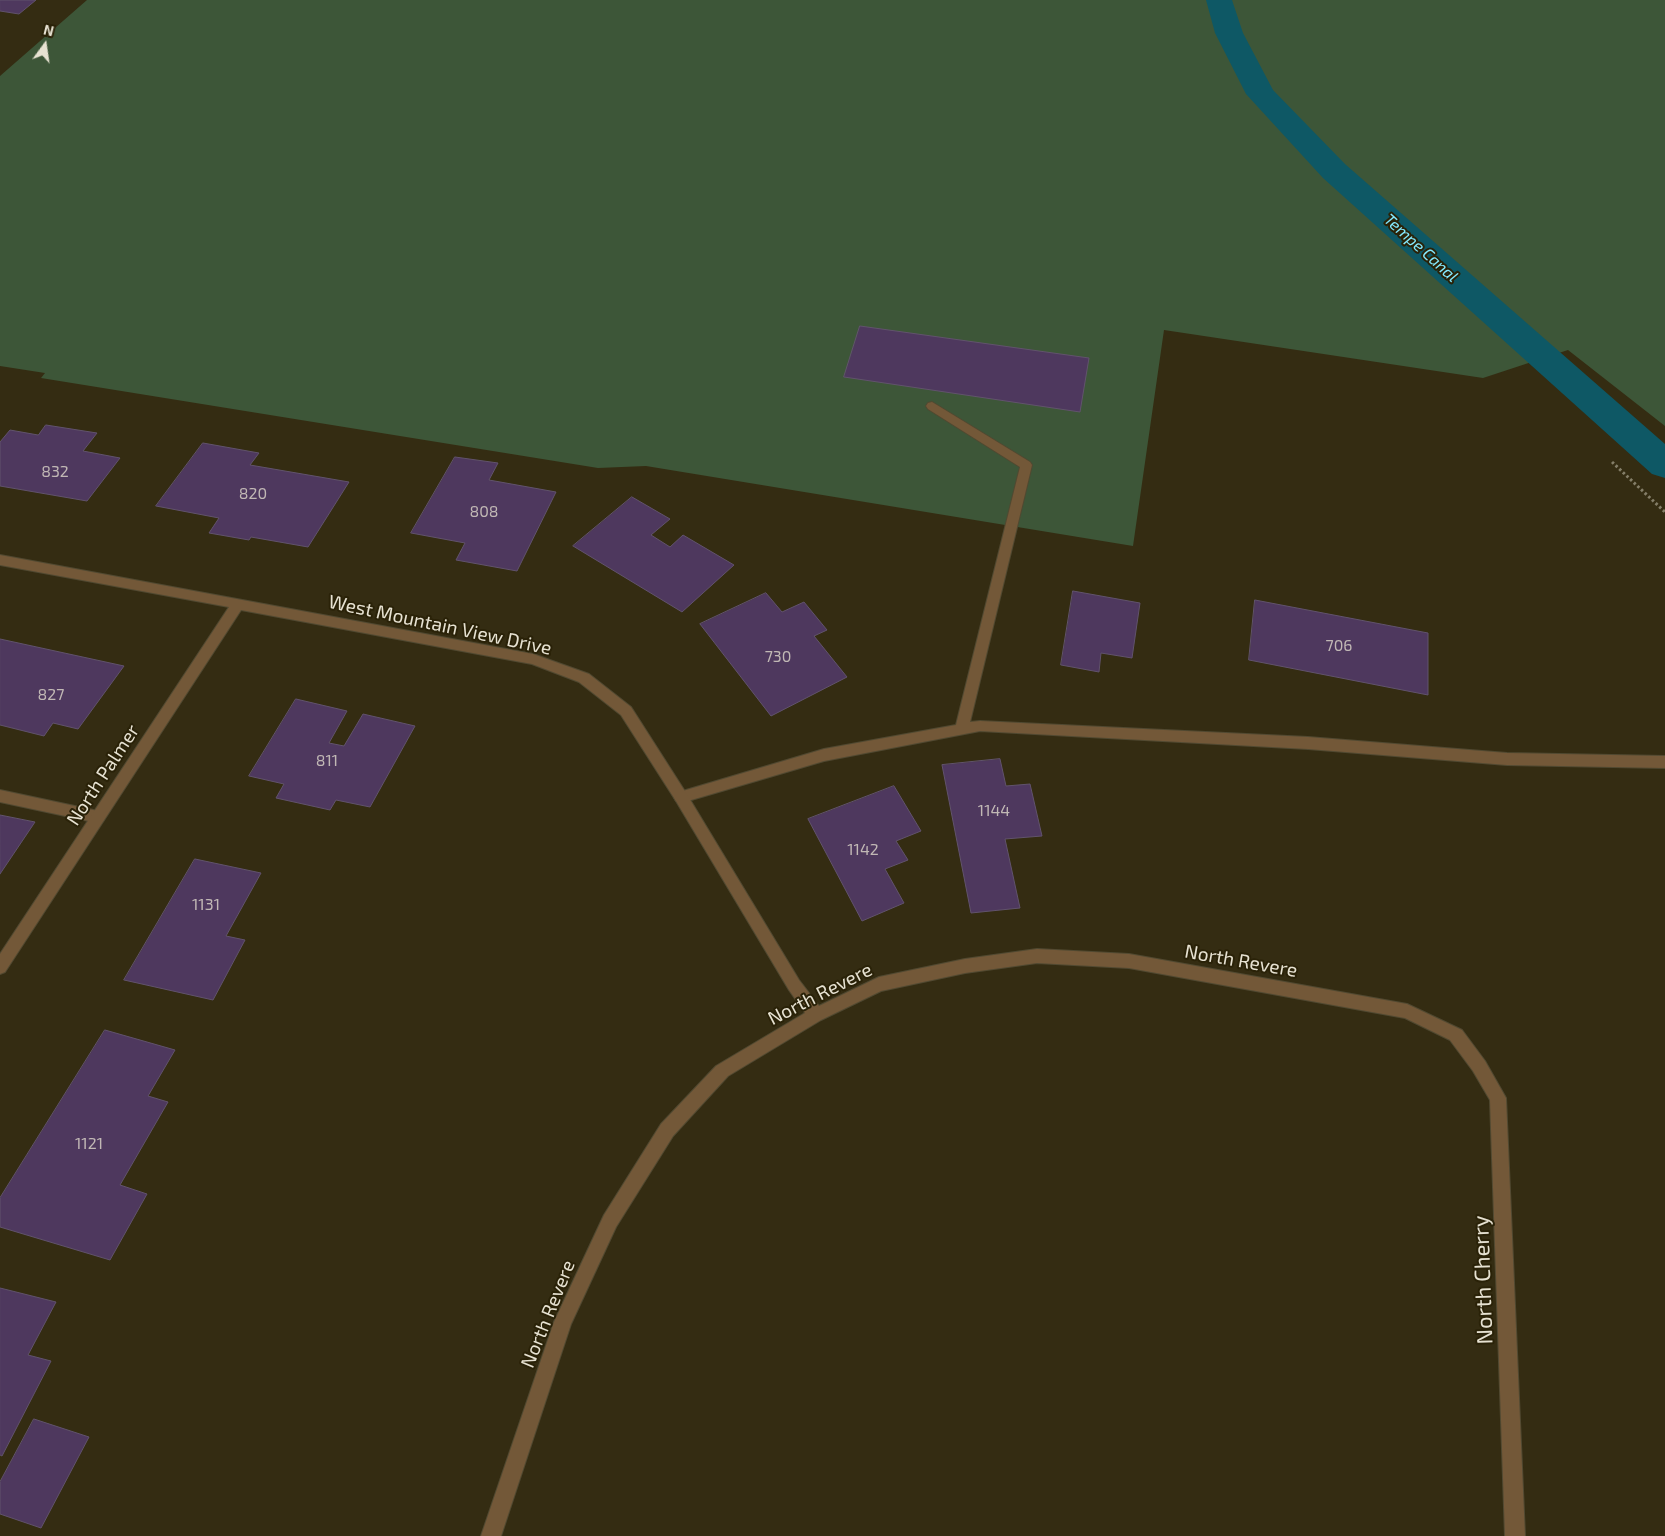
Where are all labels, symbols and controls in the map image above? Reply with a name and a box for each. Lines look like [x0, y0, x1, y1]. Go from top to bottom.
north arrow [20, 20, 70, 70]
text: N [42, 20, 56, 39]
water label: Tempe Canal [1380, 210, 1462, 286]
house number: 832 [41, 462, 69, 482]
house number: 820 [239, 484, 267, 504]
house number: 808 [469, 502, 499, 522]
street label: West Mountain View Drive [326, 590, 554, 660]
house number: 706 [1326, 636, 1352, 656]
house number: 730 [765, 647, 791, 667]
house number: 827 [38, 685, 64, 705]
street label: North Palmer [62, 720, 144, 830]
house number: 811 [316, 751, 338, 771]
house number: 1144 [978, 801, 1010, 821]
house number: 1142 [847, 840, 879, 860]
house number: 1131 [192, 895, 220, 915]
street label: North Revere [1183, 940, 1299, 982]
street label: North Revere [764, 958, 876, 1030]
house number: 1121 [75, 1134, 103, 1154]
street label: North Cherry [1468, 1215, 1498, 1345]
street label: North Revere [516, 1257, 580, 1371]

